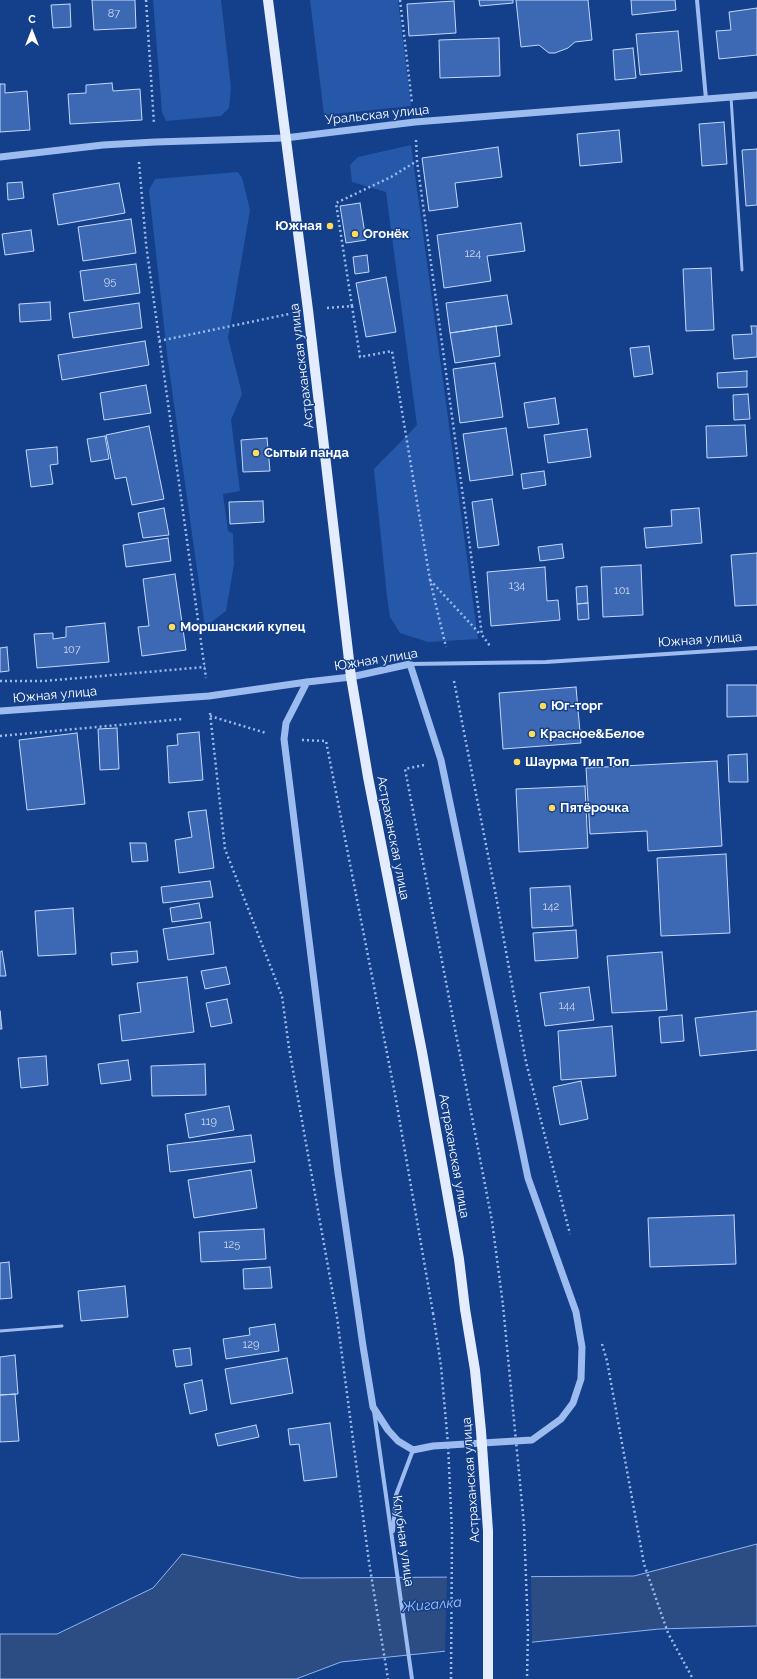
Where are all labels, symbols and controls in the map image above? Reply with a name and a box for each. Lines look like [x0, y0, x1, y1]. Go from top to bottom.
house number: 87 [108, 7, 120, 21]
north arrow [12, 12, 52, 52]
text: С [28, 13, 36, 26]
street label: Уральская улица [324, 102, 430, 128]
place label: Южная [275, 218, 322, 234]
marker: Южная [325, 221, 335, 231]
place label: Огонёк [363, 226, 409, 242]
marker: Огонёк [350, 229, 360, 239]
house number: 124 [465, 247, 481, 261]
house number: 95 [104, 275, 116, 289]
street label: Астраханская улица [287, 303, 317, 429]
place label: Сытый панда [264, 445, 349, 461]
marker: Сытый панда [251, 448, 261, 458]
house number: 134 [509, 579, 525, 593]
house number: 101 [614, 584, 630, 598]
place label: Моршанский купец [180, 619, 306, 635]
marker: Моршанский купец [167, 622, 177, 632]
street label: Южная улица [657, 629, 743, 651]
house number: 107 [63, 643, 81, 657]
street label: Южная улица [333, 646, 419, 674]
street label: Южная улица [12, 684, 98, 706]
place label: Юг-торг [551, 698, 603, 714]
marker: Юг-торг [538, 701, 548, 711]
place label: Красное&Белое [540, 726, 645, 742]
marker: Красное&Белое [527, 729, 537, 739]
place label: Шаурма Тип Топ [525, 754, 629, 770]
marker: Шаурма Тип Топ [512, 757, 522, 767]
street label: Астраханская улица [373, 775, 413, 901]
place label: Пятёрочка [560, 800, 629, 816]
marker: Пятёрочка [547, 803, 557, 813]
house number: 142 [543, 900, 559, 914]
house number: 144 [559, 999, 575, 1013]
street label: Астраханская улица [435, 1093, 473, 1219]
house number: 119 [201, 1115, 217, 1129]
house number: 125 [224, 1238, 240, 1252]
house number: 129 [243, 1338, 259, 1352]
street label: Астраханская улица [459, 1417, 483, 1543]
street label: Клубная улица [389, 1494, 417, 1588]
water label: Жигалка [402, 1594, 462, 1616]

